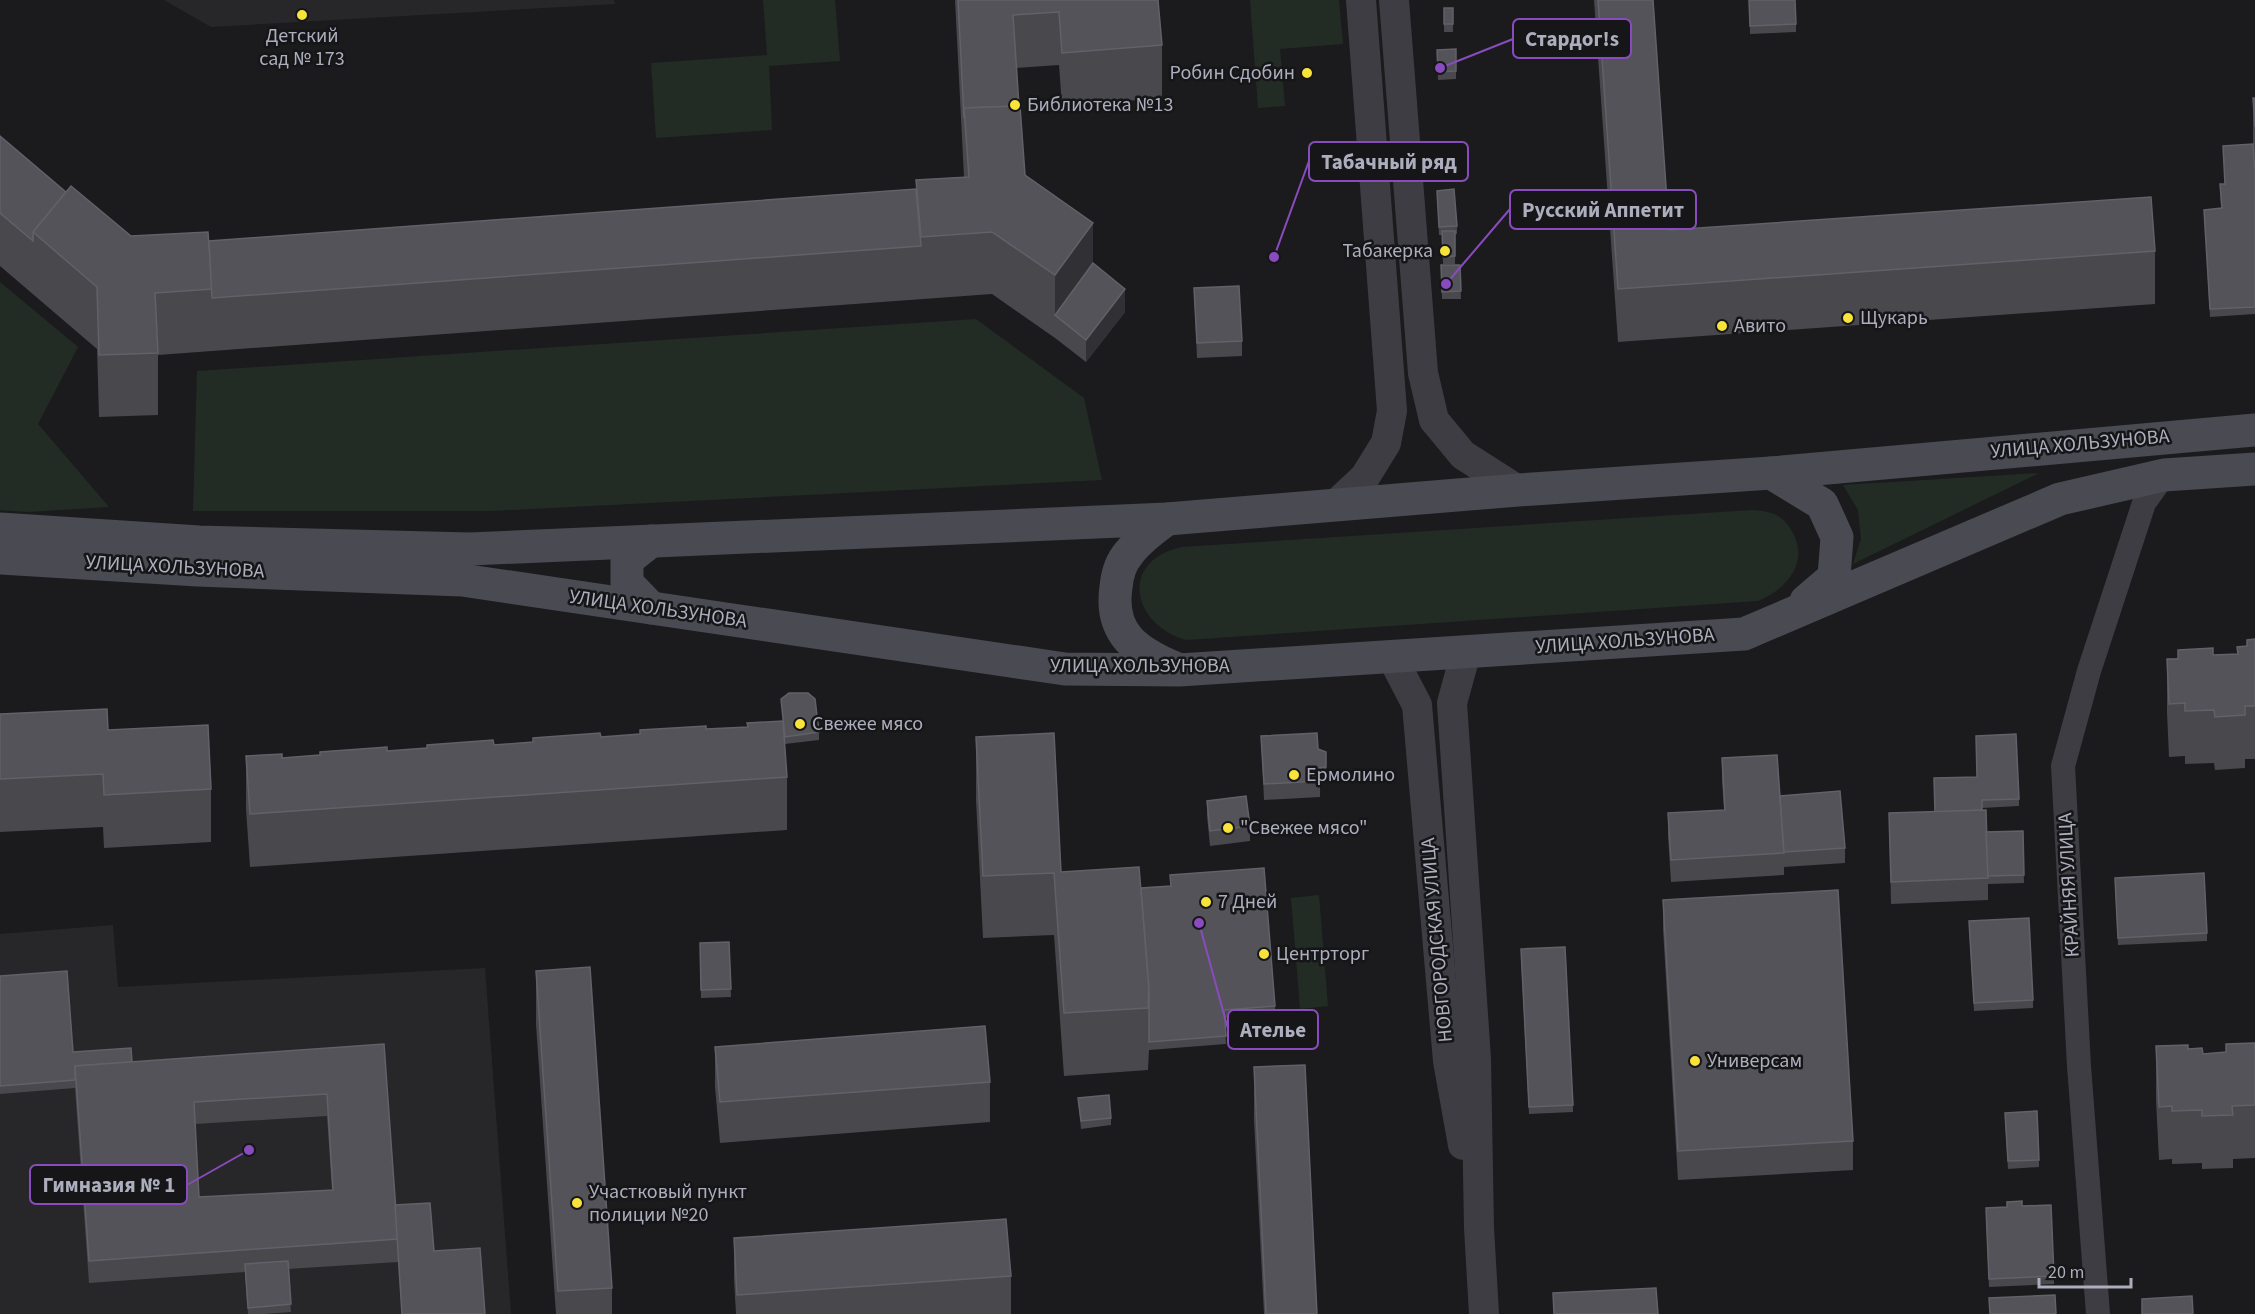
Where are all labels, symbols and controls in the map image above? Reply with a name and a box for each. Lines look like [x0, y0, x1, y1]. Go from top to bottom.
marker: Детский сад № 173 [295, 8, 309, 22]
callout: Стардог!s [1513, 19, 1631, 58]
place label: Детский сад № 173 [259, 22, 345, 73]
text: Стардог!s [1525, 24, 1619, 54]
place label: Робин Сдобин [1170, 59, 1295, 87]
marker: Робин Сдобин [1300, 66, 1314, 80]
place label: Библиотека №13 [1027, 91, 1173, 119]
marker: Библиотека №13 [1008, 98, 1022, 112]
callout: Табачный ряд [1309, 142, 1468, 181]
text: Табачный ряд [1321, 147, 1457, 177]
callout: Русский Аппетит [1510, 190, 1696, 229]
text: Русский Аппетит [1522, 195, 1684, 225]
place label: Табакерка [1343, 237, 1433, 265]
marker: Табакерка [1438, 244, 1452, 258]
place label: Щукарь [1860, 304, 1928, 332]
marker: Щукарь [1841, 311, 1855, 325]
place label: Авито [1734, 312, 1786, 340]
marker: Авито [1715, 319, 1729, 333]
street label: УЛИЦА ХОЛЬЗУНОВА [1989, 422, 2171, 466]
street label: УЛИЦА ХОЛЬЗУНОВА [85, 548, 265, 586]
street label: УЛИЦА ХОЛЬЗУНОВА [567, 583, 749, 635]
street label: УЛИЦА ХОЛЬЗУНОВА [1535, 621, 1716, 661]
street label: УЛИЦА ХОЛЬЗУНОВА [1050, 652, 1230, 680]
place label: Свежее мясо [812, 710, 923, 738]
marker: Свежее мясо [793, 717, 807, 731]
place label: Ермолино [1306, 761, 1395, 789]
marker: Ермолино [1287, 768, 1301, 782]
street label: КРАЙНЯЯ УЛИЦА [2051, 812, 2087, 958]
place label: "Свежее мясо" [1240, 814, 1368, 842]
marker: "Свежее мясо" [1221, 821, 1235, 835]
street label: НОВГОРОДСКАЯ УЛИЦА [1414, 836, 1460, 1043]
place label: 7 Дней [1218, 888, 1277, 916]
marker: 7 Дней [1199, 895, 1213, 909]
place label: Центрторг [1276, 940, 1369, 968]
marker: Центрторг [1257, 947, 1271, 961]
callout: Ателье [1228, 1010, 1318, 1049]
text: Ателье [1239, 1015, 1306, 1045]
place label: Универсам [1707, 1047, 1802, 1075]
marker: Универсам [1688, 1054, 1702, 1068]
callout: Гимназия № 1 [30, 1165, 187, 1204]
text: Гимназия № 1 [43, 1170, 175, 1200]
place label: Участковый пункт полиции №20 [589, 1178, 747, 1229]
marker: Участковый пункт полиции №20 [570, 1196, 584, 1210]
scale bar [2039, 1251, 2130, 1289]
text: 20 m [2048, 1260, 2084, 1285]

